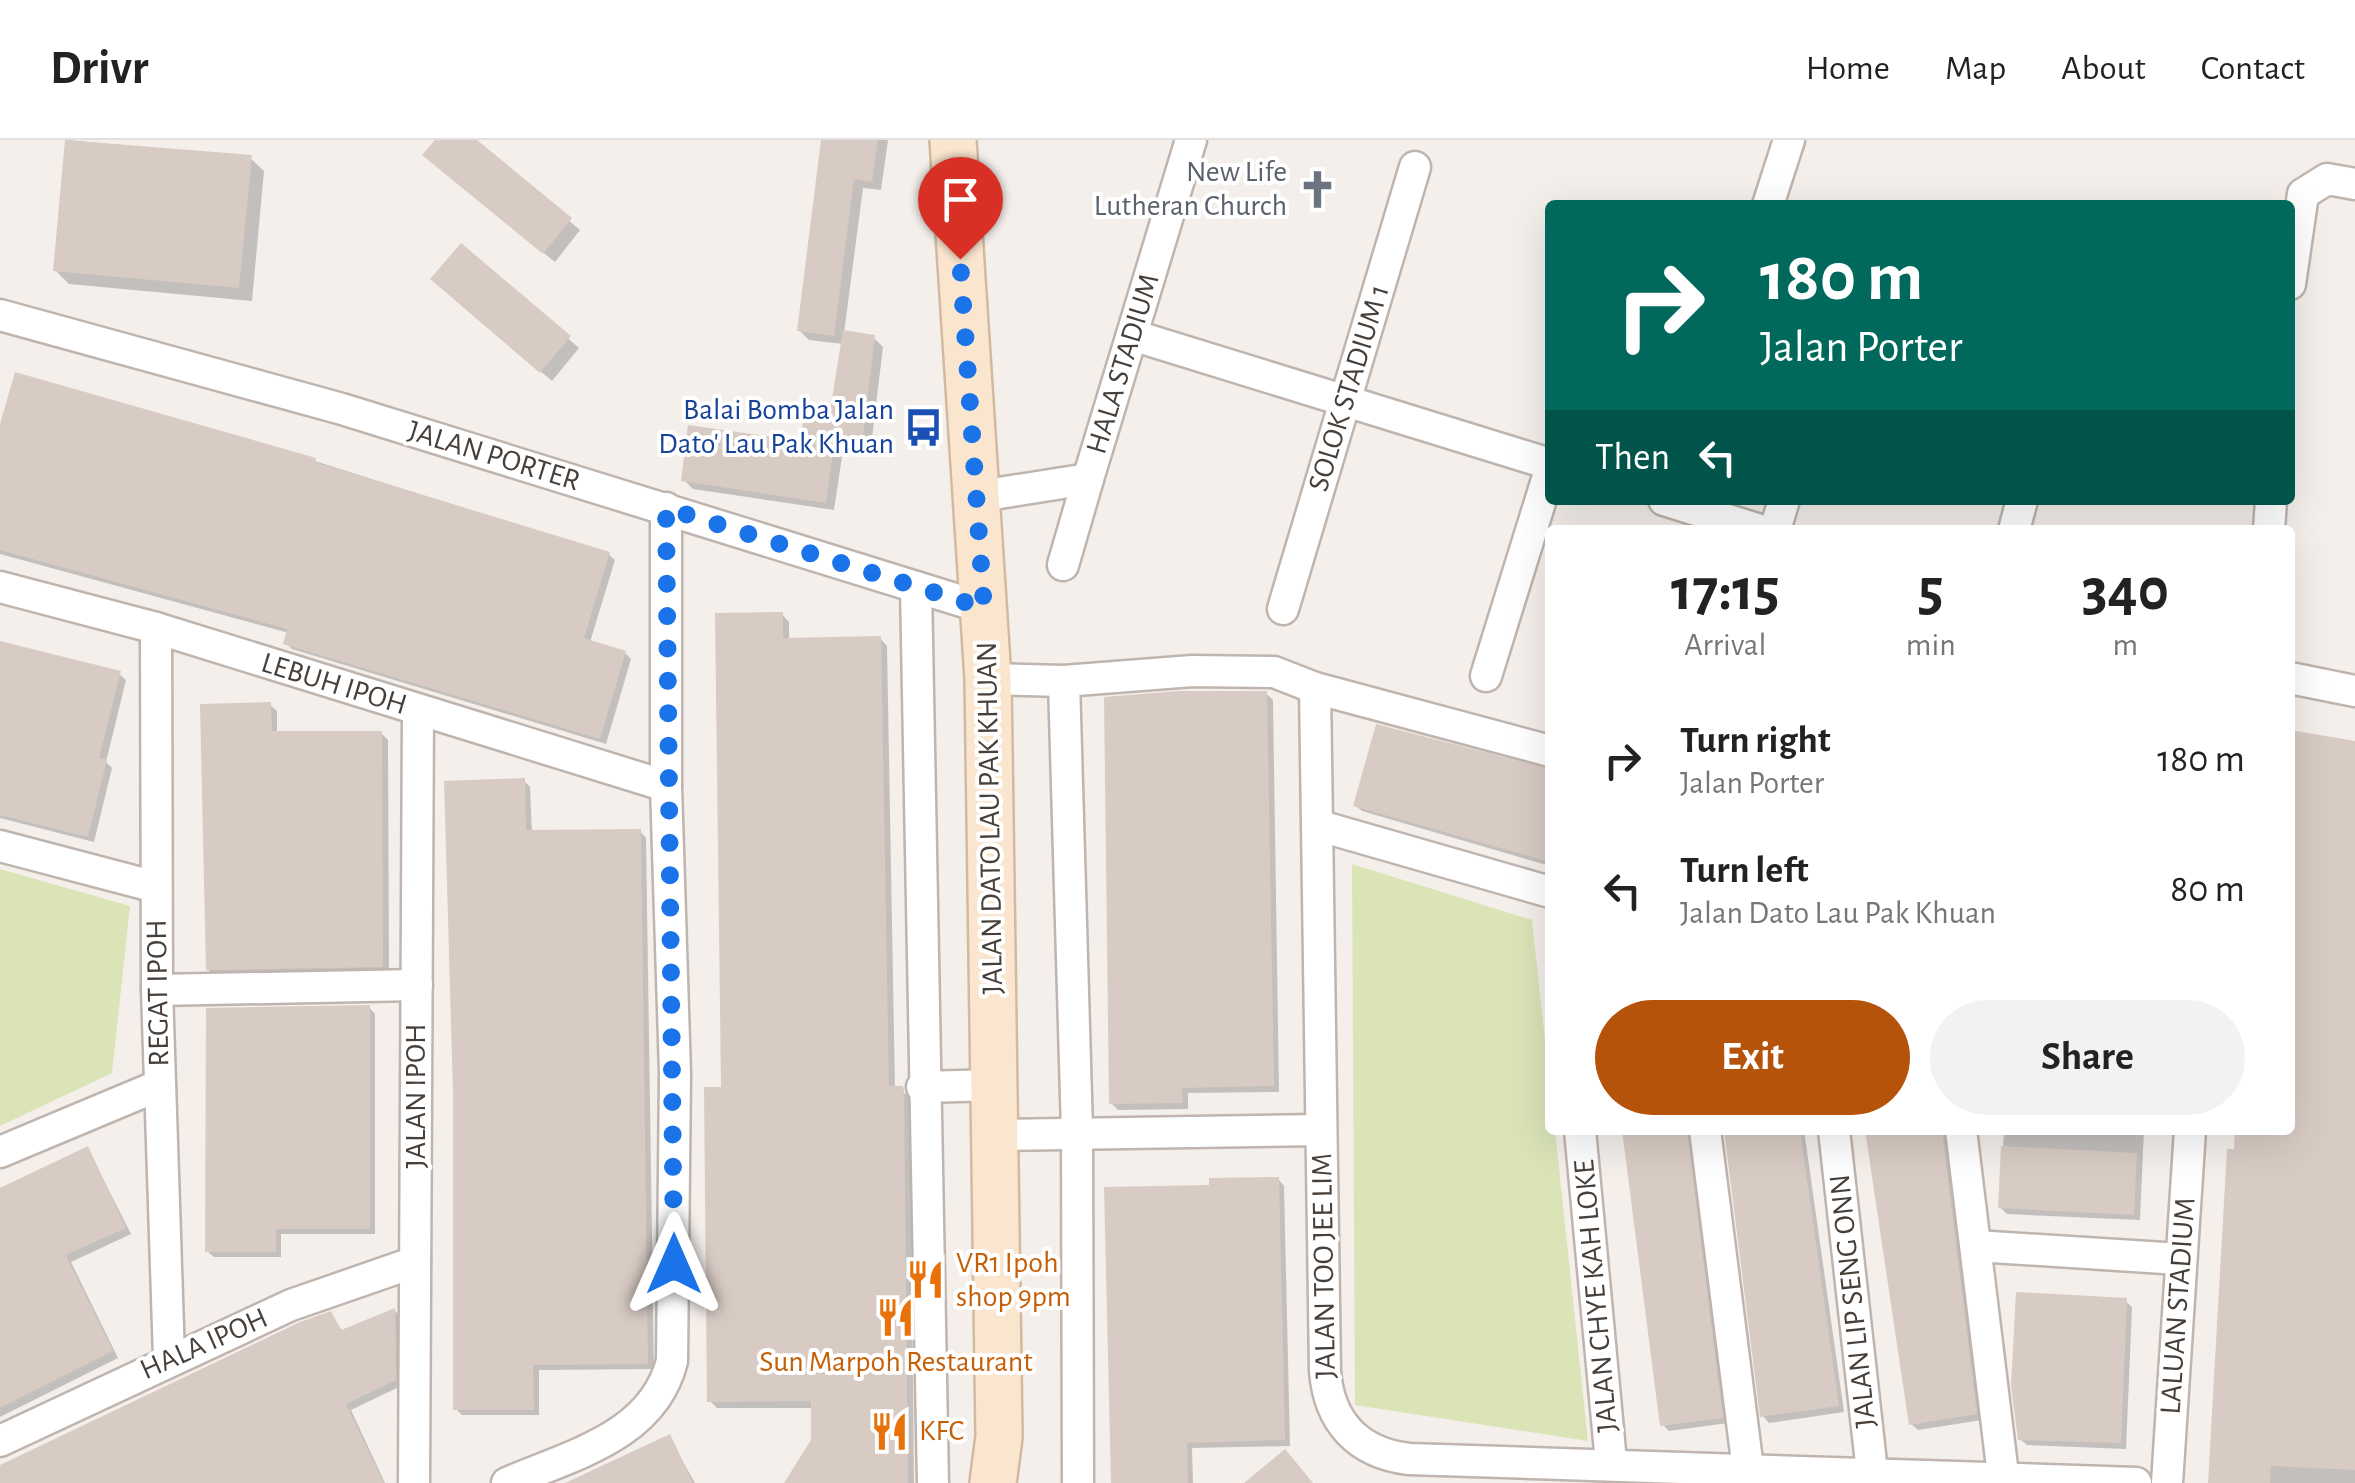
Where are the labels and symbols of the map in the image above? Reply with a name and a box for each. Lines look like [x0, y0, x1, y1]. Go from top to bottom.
pin [918, 157, 1003, 260]
place label: New Life Lutheran Church [1094, 157, 1287, 221]
church icon: New Life Lutheran Church [1296, 168, 1338, 210]
street label: HALA STADIUM [1081, 270, 1165, 458]
street label: SOLOK STADIUM 1 [1303, 281, 1395, 495]
place label: Balai Bomba Jalan Dato' Lau Pak Khuan [658, 395, 894, 459]
bus stop icon: Balai Bomba Jalan Dato' Lau Pak Khuan [903, 406, 945, 448]
street label: JALAN PORTER [405, 416, 583, 496]
street label: JALAN DATO LAU PAK KHUAN [972, 641, 1008, 995]
street label: LEBUH IPOH [258, 648, 410, 720]
street label: REGAT IPOH [142, 919, 174, 1067]
street label: JALAN IPOH [401, 1023, 431, 1169]
street label: JALAN TOO JEE LIM [1307, 1153, 1341, 1379]
street label: JALAN CHYE KAH LOKE [1569, 1158, 1623, 1434]
street label: JALAN LIP SENG ONN [1825, 1173, 1881, 1429]
street label: LALUAN STADIUM [2155, 1197, 2201, 1415]
position arrow [622, 1212, 726, 1316]
place label: VR1 Ipoh shop 9pm [956, 1248, 1071, 1312]
restaurant icon: VR1 Ipoh shop 9pm [905, 1259, 947, 1301]
restaurant icon: Sun Marpoh Restaurant [875, 1297, 917, 1339]
street label: HALA IPOH [136, 1303, 272, 1385]
place label: Sun Marpoh Restaurant [759, 1347, 1033, 1377]
restaurant icon: KFC [868, 1410, 910, 1452]
place label: KFC [919, 1416, 964, 1446]

